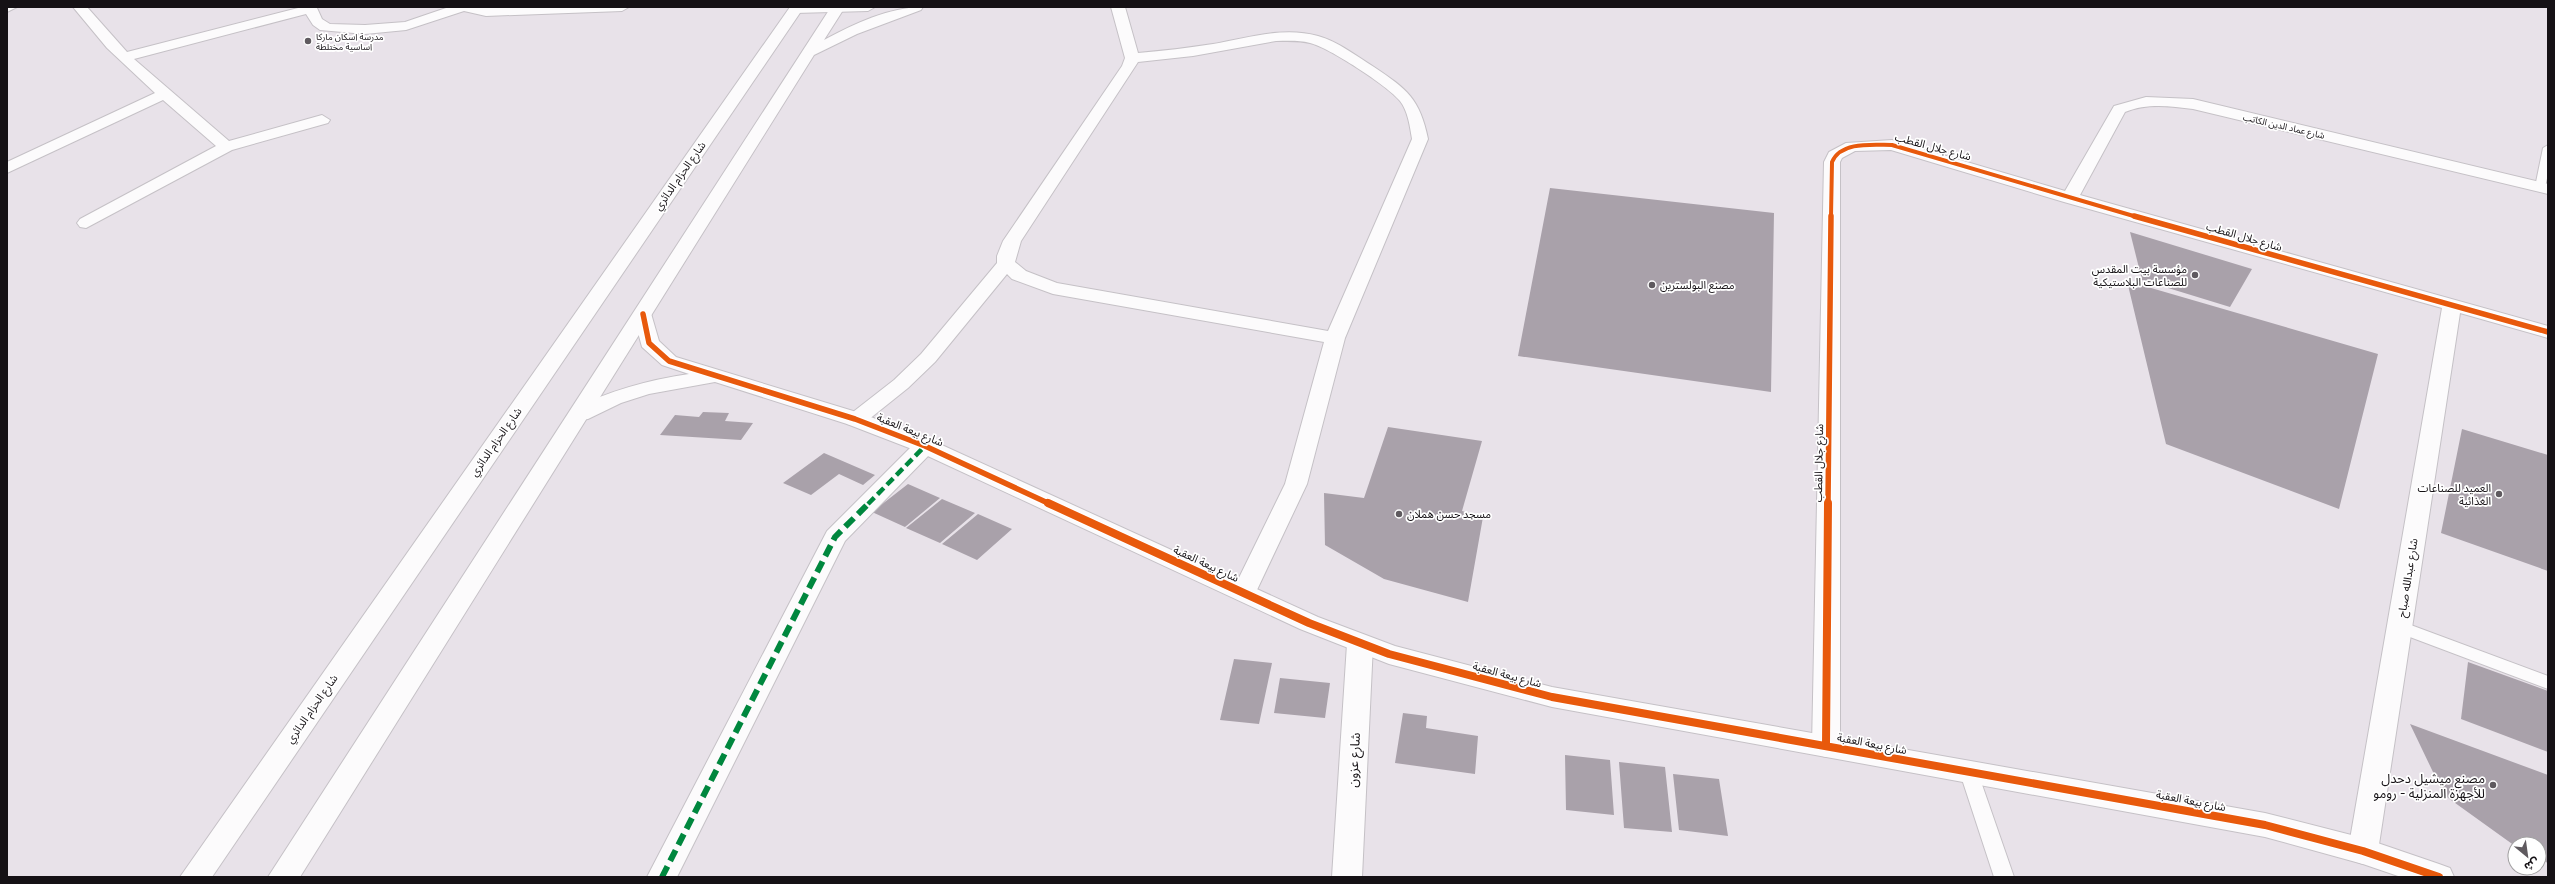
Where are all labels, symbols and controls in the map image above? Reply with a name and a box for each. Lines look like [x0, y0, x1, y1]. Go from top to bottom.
place label: مدرسة اسكان ماركا اساسية مختلطة [316, 31, 384, 52]
marker: مدرسة اسكان ماركا اساسية مختلطة [303, 36, 313, 46]
street label: شارع عماد الدين الكاتب [2242, 111, 2326, 143]
street label: شارع جلال القطب [1893, 131, 1973, 164]
street label: شارع الحزام الدائري [651, 139, 711, 214]
street label: شارع جلال القطب [2204, 220, 2284, 255]
place label: مؤسسة بيت المقدس للصناعات البلاستيكية [2092, 263, 2187, 289]
marker: مؤسسة بيت المقدس للصناعات البلاستيكية [2190, 270, 2200, 280]
place label: مصنع البولسترين [1660, 279, 1735, 293]
marker: مصنع البولسترين [1647, 280, 1657, 290]
street label: شارع الحزام الدائري [467, 405, 527, 480]
street label: شارع بيعة العقبة [874, 411, 946, 450]
street label: شارع جلال القطب [1812, 423, 1827, 502]
place label: العميد للصناعات الغذائية [2418, 482, 2491, 508]
marker: العميد للصناعات الغذائية [2494, 489, 2504, 499]
place label: مسجد حسن هملان [1407, 508, 1491, 521]
marker: مسجد حسن هملان [1394, 509, 1404, 519]
street label: شارع عبدالله صباح [2395, 537, 2422, 619]
street label: شارع بيعة العقبة [1171, 543, 1241, 586]
street label: شارع بيعة العقبة [1471, 660, 1543, 692]
street label: شارع الحزام الدائري [283, 672, 343, 747]
street label: شارع بيعة العقبة [1836, 731, 1908, 758]
street label: شارع عزون [1345, 732, 1366, 788]
place label: مصنع ميشيل دحدل للأجهزة المنزلية - رومو [2373, 771, 2485, 802]
marker: مصنع ميشيل دحدل للأجهزة المنزلية - رومو [2488, 780, 2498, 790]
street label: شارع بيعة العقبة [2155, 788, 2227, 815]
north arrow [2507, 836, 2547, 876]
text: ش [2522, 855, 2541, 874]

